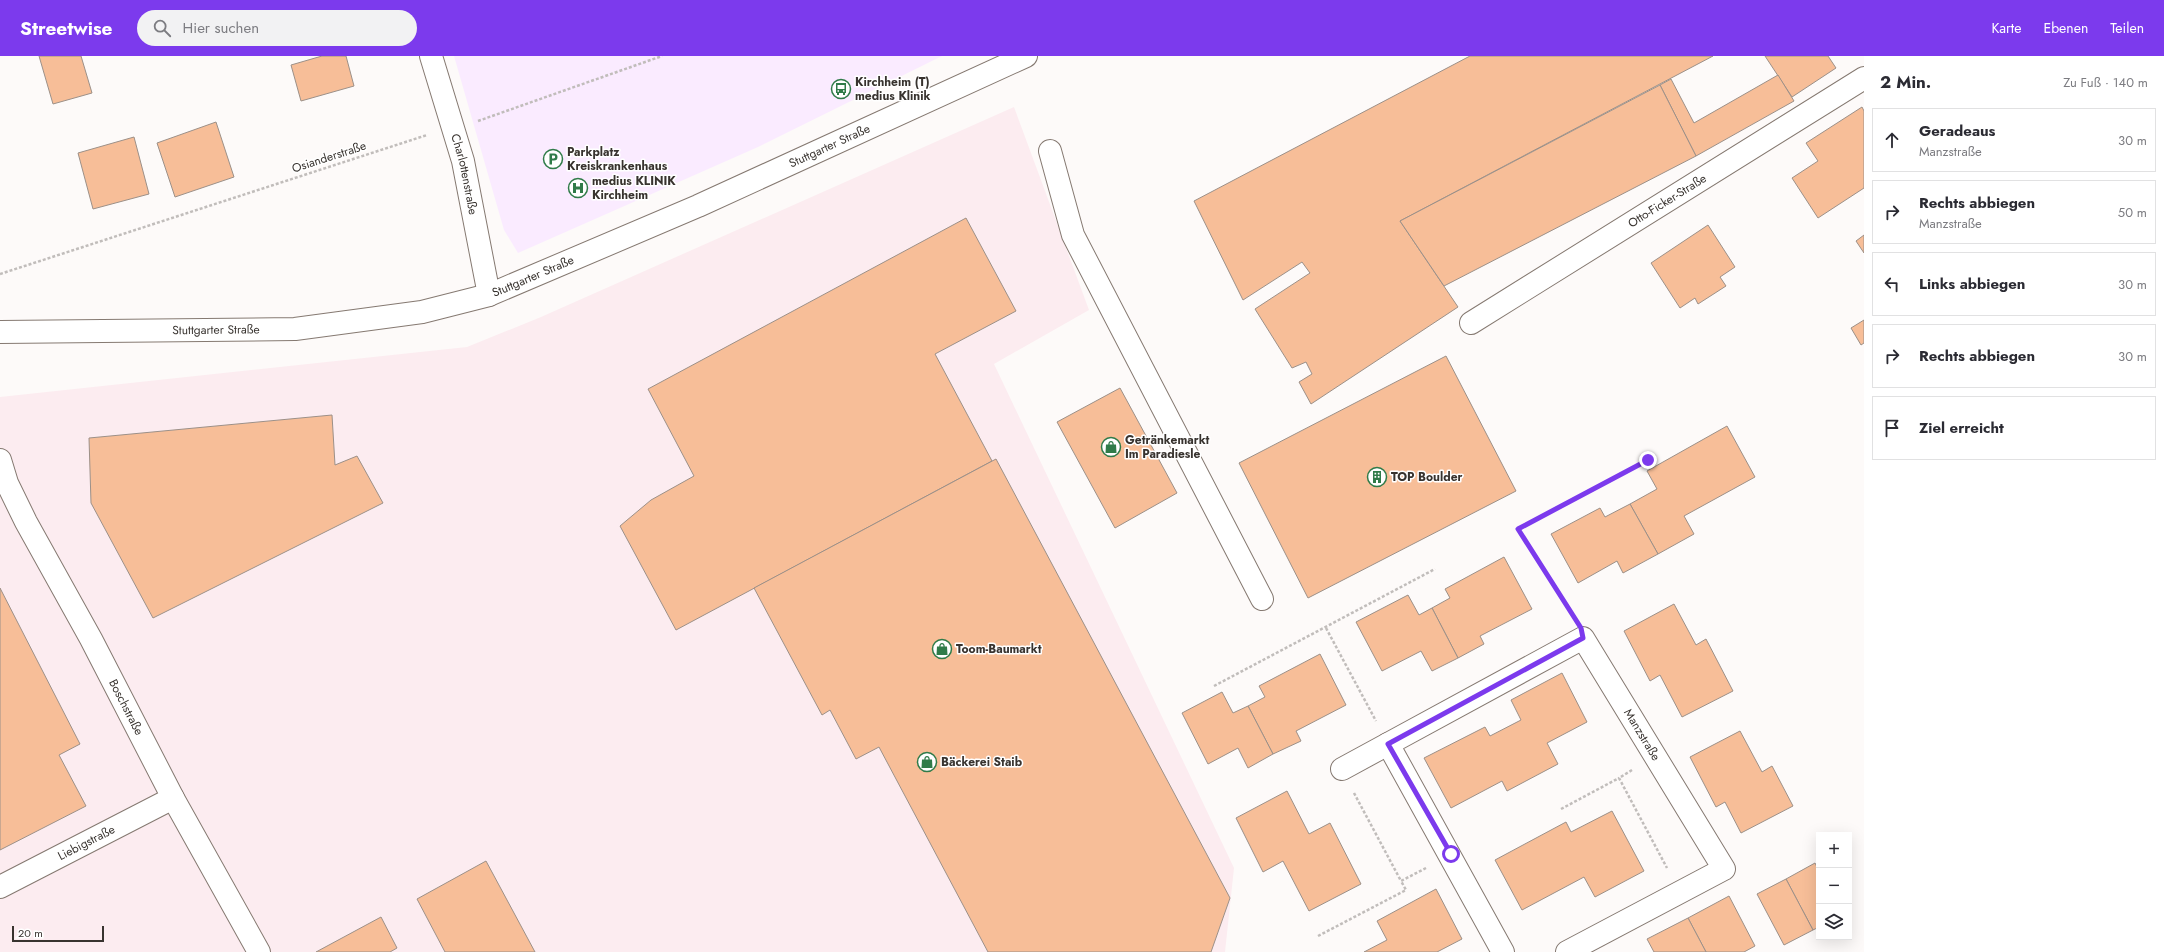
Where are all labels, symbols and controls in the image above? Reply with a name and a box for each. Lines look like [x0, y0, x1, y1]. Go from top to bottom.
search box [137, 10, 417, 46]
text: Streetwise [20, 15, 113, 42]
icon: search [151, 17, 173, 39]
text: Hier suchen [183, 17, 259, 39]
text: Karte [1991, 18, 2021, 38]
text: Ebenen [2043, 18, 2088, 38]
text: Teilen [2110, 18, 2144, 38]
text: 2 Min. [1880, 70, 1931, 94]
place label: Kirchheim (T) medius Klinik [855, 73, 931, 105]
text: Zu Fuß · 140 m [2063, 73, 2148, 92]
bus stop icon: Kirchheim (T) medius Klinik [830, 78, 852, 100]
street label: Stuttgarter Straße [786, 120, 873, 172]
text: Geradeaus [1919, 120, 1995, 142]
icon: ahead [1881, 129, 1903, 151]
street label: Charlottenstraße [446, 131, 482, 216]
text: 30 m [2118, 131, 2147, 150]
street label: Osianderstraße [289, 137, 369, 177]
text: Manzstraße [1919, 142, 1982, 161]
place label: Parkplatz Kreiskrankenhaus [567, 143, 668, 175]
parking icon: Parkplatz Kreiskrankenhaus [542, 148, 564, 170]
street label: Otto-Ficker-Straße [1624, 169, 1710, 232]
place label: medius KLINIK Kirchheim [592, 172, 676, 204]
hospital icon: medius KLINIK Kirchheim [567, 177, 589, 199]
text: Rechts abbiegen [1919, 192, 2035, 214]
icon: right [1881, 201, 1903, 223]
text: 50 m [2118, 203, 2147, 222]
text: Manzstraße [1919, 214, 1982, 233]
street label: Stuttgarter Straße [489, 251, 577, 302]
icon: left [1881, 273, 1903, 295]
text: Links abbiegen [1919, 273, 2025, 295]
text: 30 m [2118, 275, 2147, 294]
street label: Stuttgarter Straße [172, 320, 260, 339]
icon: right [1881, 345, 1903, 367]
text: Rechts abbiegen [1919, 345, 2035, 367]
text: 30 m [2118, 347, 2147, 366]
icon: arrive [1881, 417, 1903, 439]
text: Ziel erreicht [1919, 417, 2004, 439]
place label: Getränkemarkt Im Paradiesle [1125, 431, 1210, 463]
shop icon: Getränkemarkt Im Paradiesle [1100, 436, 1122, 458]
route end [1639, 451, 1657, 469]
building icon: TOP Boulder [1366, 466, 1388, 488]
place label: TOP Boulder [1391, 468, 1463, 486]
shop icon: Toom-Baumarkt [931, 638, 953, 660]
place label: Toom-Baumarkt [956, 640, 1042, 658]
street label: Boschstraße [104, 676, 148, 738]
street label: Manzstraße [1619, 705, 1665, 764]
shop icon: Bäckerei Staib [916, 751, 938, 773]
place label: Bäckerei Staib [941, 753, 1023, 771]
street label: Liebigstraße [55, 820, 118, 865]
map controls [1816, 832, 1852, 940]
button: + [1816, 832, 1852, 868]
route start [1442, 845, 1460, 863]
button: − [1816, 868, 1852, 904]
button: layers [1816, 904, 1852, 940]
scale bar [12, 924, 104, 943]
text: 20 m [18, 925, 43, 941]

